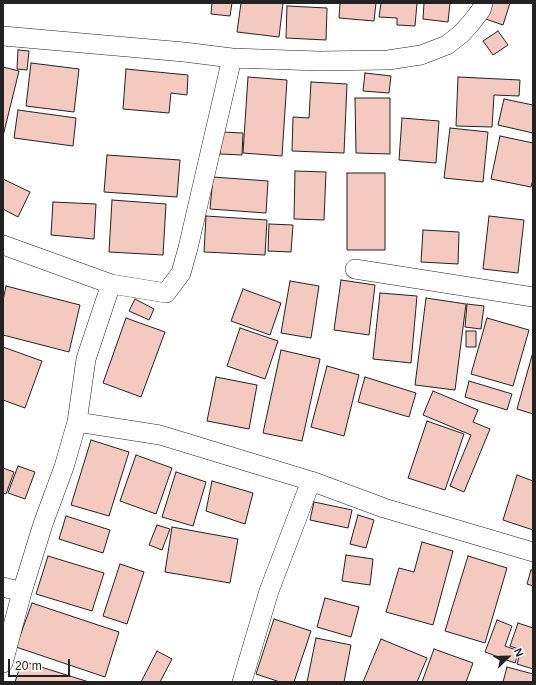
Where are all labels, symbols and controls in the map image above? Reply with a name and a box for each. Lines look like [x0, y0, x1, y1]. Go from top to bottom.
north arrow [488, 637, 528, 677]
text: N [512, 646, 526, 658]
scale bar [10, 651, 72, 677]
text: 20 m [15, 659, 42, 673]

